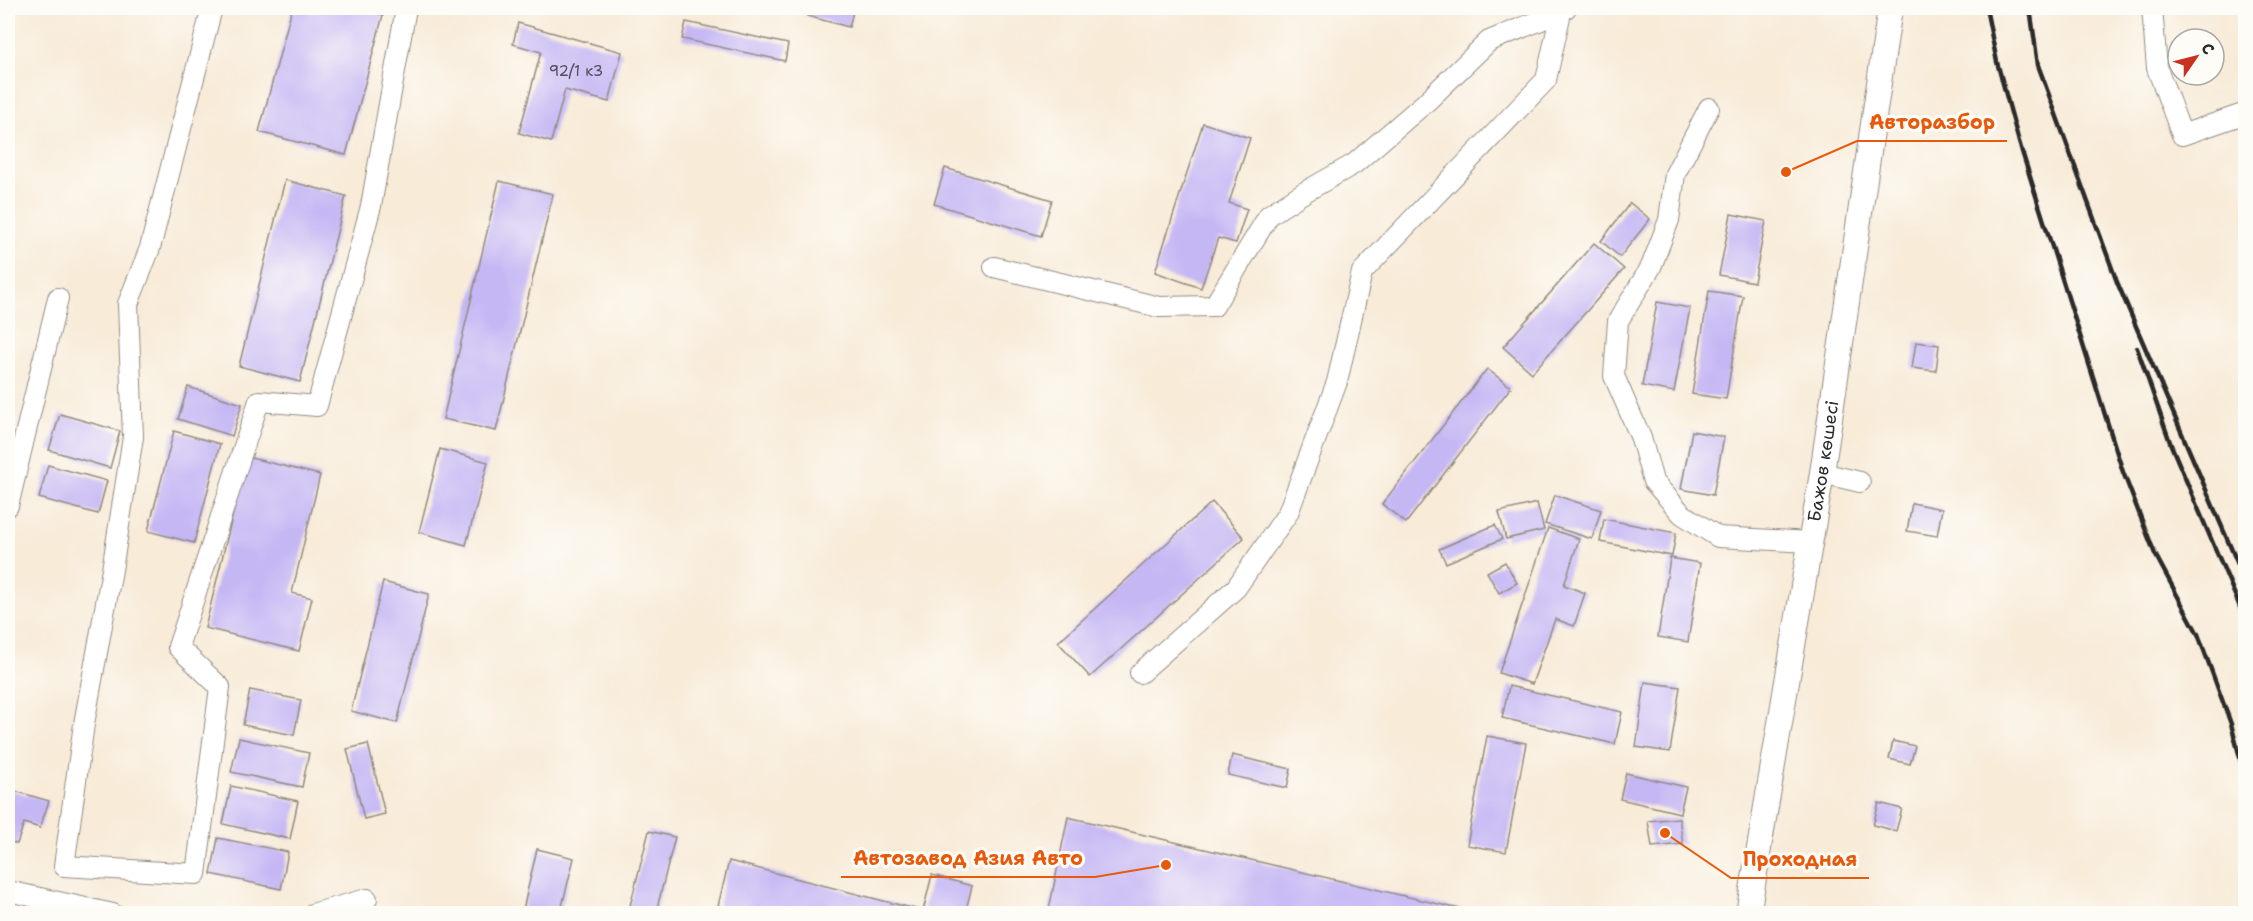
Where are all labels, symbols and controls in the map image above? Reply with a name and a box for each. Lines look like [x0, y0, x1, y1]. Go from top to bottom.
north arrow [2166, 27, 2226, 87]
text: С [2196, 39, 2219, 59]
house number: 92/1 к3 [549, 61, 603, 81]
callout: Авторазбор [1857, 103, 2007, 141]
text: Авторазбор [1869, 109, 1995, 135]
street label: Бажов көшесі [1802, 399, 1844, 524]
callout: Автозавод Азия Авто [841, 839, 1095, 877]
callout: Проходная [1731, 840, 1869, 878]
text: Автозавод Азия Авто [853, 845, 1083, 871]
text: Проходная [1743, 846, 1857, 872]

